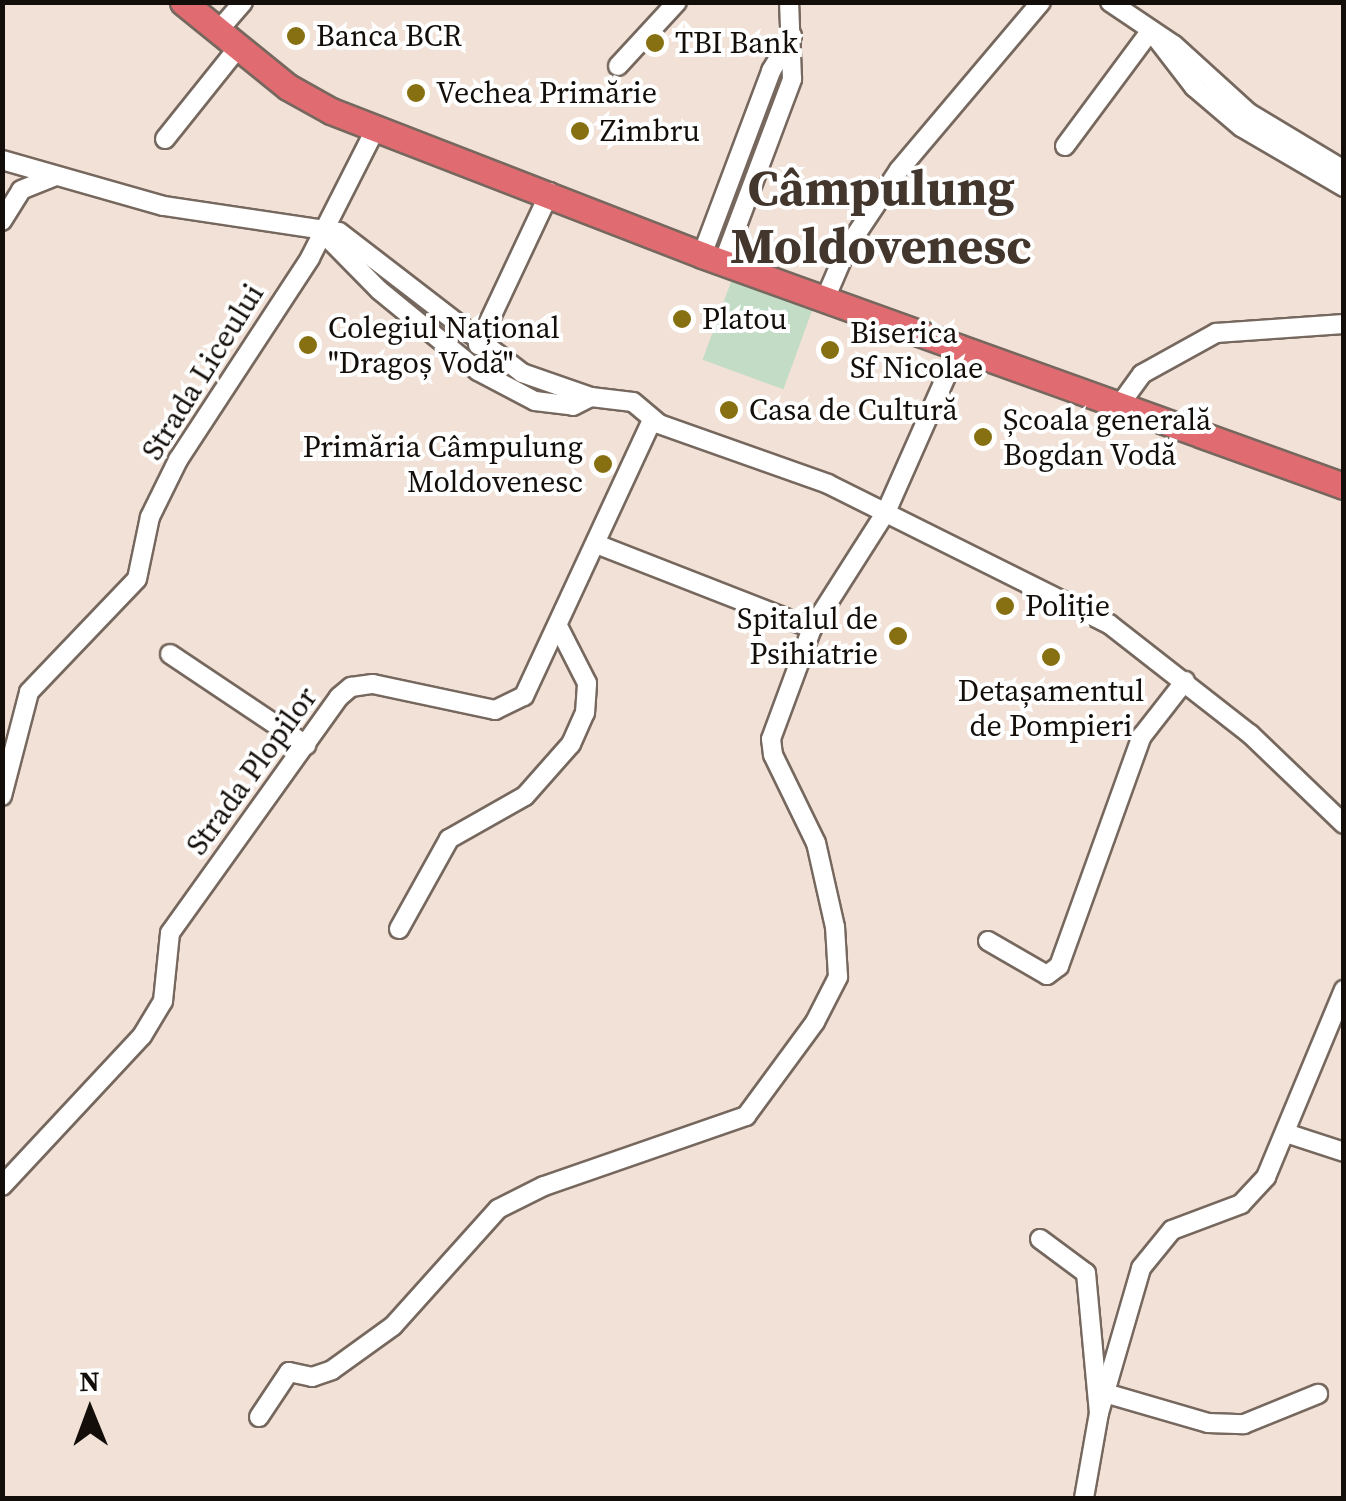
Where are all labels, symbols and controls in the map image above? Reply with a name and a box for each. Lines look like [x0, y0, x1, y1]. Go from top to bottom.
place label: Banca BCR [316, 18, 462, 54]
marker: Banca BCR [285, 25, 307, 47]
place label: TBI Bank [675, 25, 798, 61]
marker: TBI Bank [644, 32, 666, 54]
place label: Vechea Primărie [436, 75, 657, 111]
marker: Vechea Primărie [405, 82, 427, 104]
place label: Zimbru [600, 113, 700, 149]
marker: Zimbru [569, 120, 591, 142]
district label: Câmpulung Moldovenesc [730, 157, 1032, 274]
street label: Strada Liceului [135, 277, 271, 467]
place label: Platou [702, 301, 787, 337]
marker: Platou [671, 308, 693, 330]
place label: Colegiul Național "Dragoș Vodă" [328, 310, 560, 380]
place label: Biserica Sf Nicolae [850, 315, 983, 386]
marker: Colegiul Național "Dragoș Vodă" [297, 334, 319, 356]
marker: Biserica Sf Nicolae [819, 339, 841, 361]
place label: Casa de Cultură [749, 392, 958, 428]
marker: Casa de Cultură [718, 399, 740, 421]
place label: Școala generală Bogdan Vodă [1003, 402, 1211, 472]
marker: Școala generală Bogdan Vodă [972, 426, 994, 448]
place label: Primăria Câmpulung Moldovenesc [303, 429, 583, 500]
marker: Primăria Câmpulung Moldovenesc [592, 453, 614, 475]
place label: Poliție [1025, 588, 1110, 624]
marker: Poliție [994, 595, 1016, 617]
place label: Spitalul de Psihiatrie [737, 601, 878, 672]
marker: Spitalul de Psihiatrie [887, 625, 909, 647]
marker: Detașamentul de Pompieri [1040, 646, 1062, 668]
place label: Detașamentul de Pompieri [958, 673, 1144, 744]
street label: Strada Plopilor [179, 680, 325, 862]
north arrow [40, 1361, 140, 1461]
text: N [79, 1362, 100, 1400]

